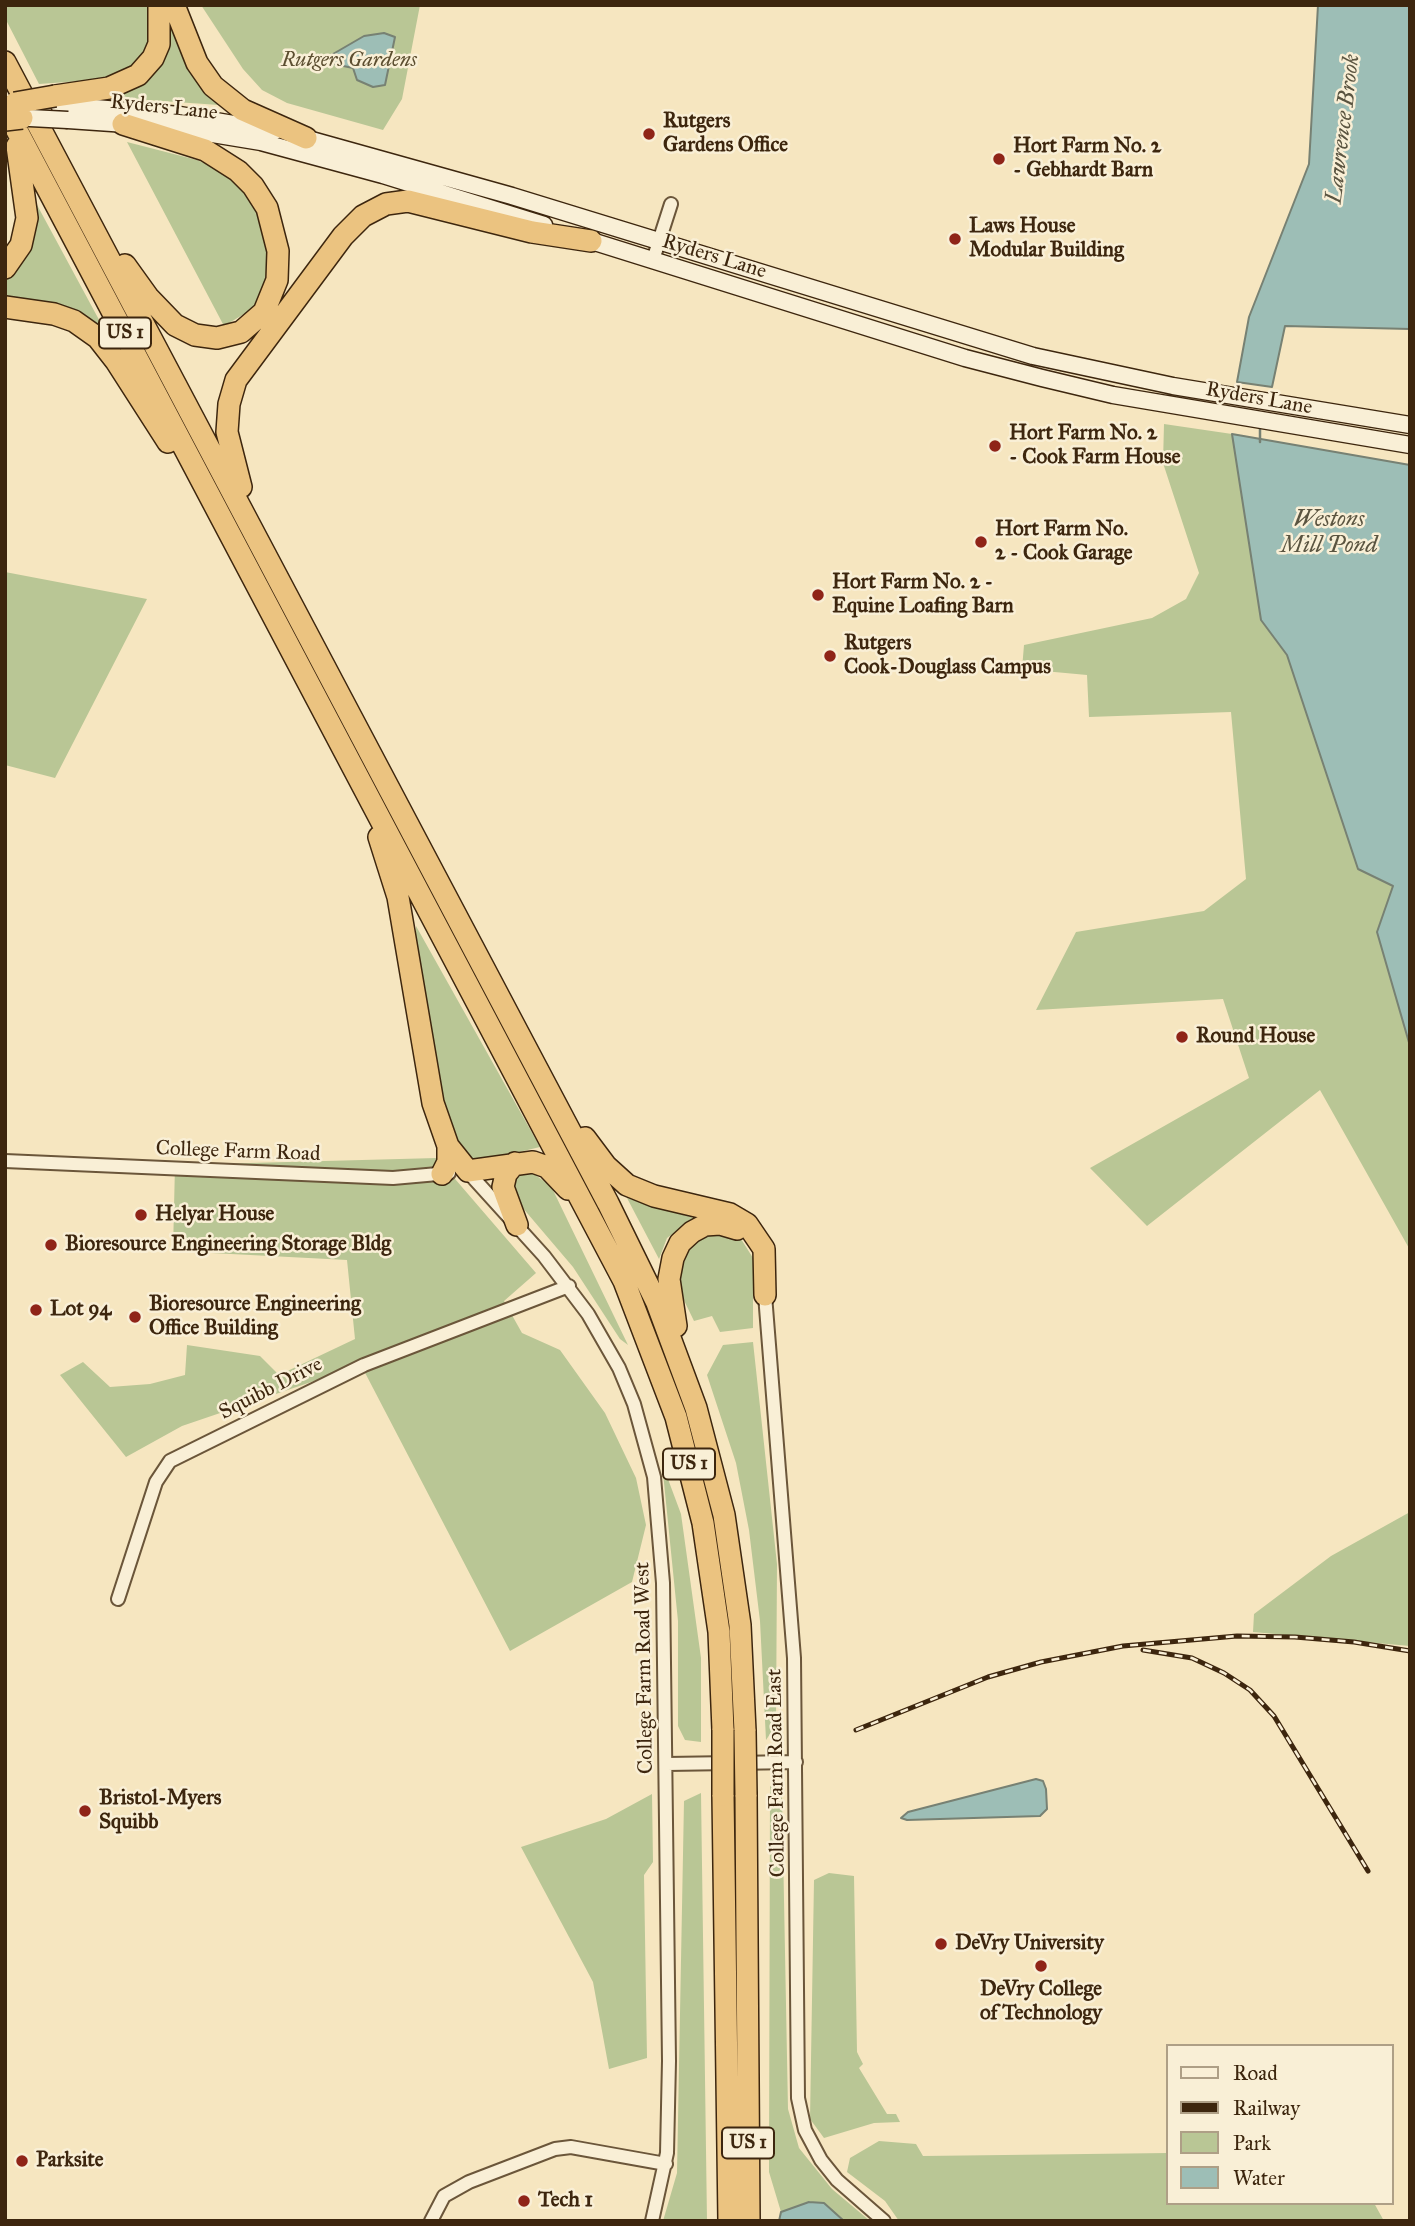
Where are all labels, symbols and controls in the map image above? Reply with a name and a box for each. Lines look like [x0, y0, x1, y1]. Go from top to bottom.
park label: Rutgers Gardens [281, 48, 417, 74]
water label: Lawrence Brook [1321, 53, 1367, 205]
street label: Ryders Lane [109, 90, 219, 126]
place label: Rutgers Gardens Office [663, 109, 788, 159]
marker: Rutgers Gardens Office [641, 126, 657, 142]
place label: Hort Farm No. 2 - Gebhardt Barn [1013, 134, 1161, 184]
marker: Hort Farm No. 2 - Gebhardt Barn [991, 151, 1007, 167]
place label: Laws House Modular Building [969, 214, 1124, 264]
street label: Ryders Lane [659, 229, 769, 285]
marker: Laws House Modular Building [947, 231, 963, 247]
road number: US 1 [99, 318, 151, 348]
street label: Ryders Lane [1204, 377, 1314, 421]
place label: Hort Farm No. 2 - Cook Farm House [1009, 421, 1180, 471]
marker: Hort Farm No. 2 - Cook Farm House [987, 438, 1003, 454]
water label: Westons Mill Pond [1281, 506, 1377, 560]
place label: Hort Farm No. 2 - Cook Garage [995, 517, 1132, 567]
marker: Hort Farm No. 2 - Cook Garage [973, 534, 989, 550]
place label: Hort Farm No. 2 - Equine Loafing Barn [832, 570, 1014, 620]
marker: Hort Farm No. 2 - Equine Loafing Barn [810, 587, 826, 603]
place label: Rutgers Cook-Douglass Campus [844, 631, 1051, 681]
marker: Rutgers Cook-Douglass Campus [822, 648, 838, 664]
place label: Round House [1196, 1024, 1315, 1050]
marker: Round House [1174, 1029, 1190, 1045]
street label: College Farm Road [155, 1137, 321, 1167]
place label: Helyar House [155, 1202, 274, 1228]
marker: Helyar House [133, 1207, 149, 1223]
place label: Bioresource Engineering Storage Bldg [65, 1232, 391, 1258]
marker: Bioresource Engineering Storage Bldg [43, 1237, 59, 1253]
place label: Bioresource Engineering Office Building [149, 1292, 361, 1342]
place label: Lot 94 [50, 1297, 111, 1323]
marker: Lot 94 [28, 1302, 44, 1318]
marker: Bioresource Engineering Office Building [127, 1309, 143, 1325]
street label: Squibb Drive [215, 1352, 327, 1426]
road number: US 1 [663, 1448, 715, 1480]
street label: College Farm Road West [631, 1562, 659, 1774]
street label: College Farm Road East [763, 1669, 791, 1877]
place label: Bristol-Myers Squibb [99, 1786, 222, 1836]
marker: Bristol-Myers Squibb [77, 1803, 93, 1819]
place label: DeVry University [955, 1931, 1104, 1957]
marker: DeVry University [933, 1936, 949, 1952]
marker: DeVry College of Technology [1033, 1958, 1049, 1974]
place label: DeVry College of Technology [980, 1977, 1102, 2027]
legend [1166, 2044, 1394, 2205]
text: Road [1233, 2060, 1278, 2086]
text: Railway [1233, 2095, 1300, 2121]
road number: US 1 [722, 2128, 774, 2158]
text: Park [1233, 2130, 1271, 2156]
place label: Parksite [36, 2148, 103, 2174]
marker: Parksite [14, 2153, 30, 2169]
text: Water [1233, 2165, 1285, 2191]
place label: Tech 1 [538, 2188, 593, 2214]
marker: Tech 1 [516, 2193, 532, 2209]

